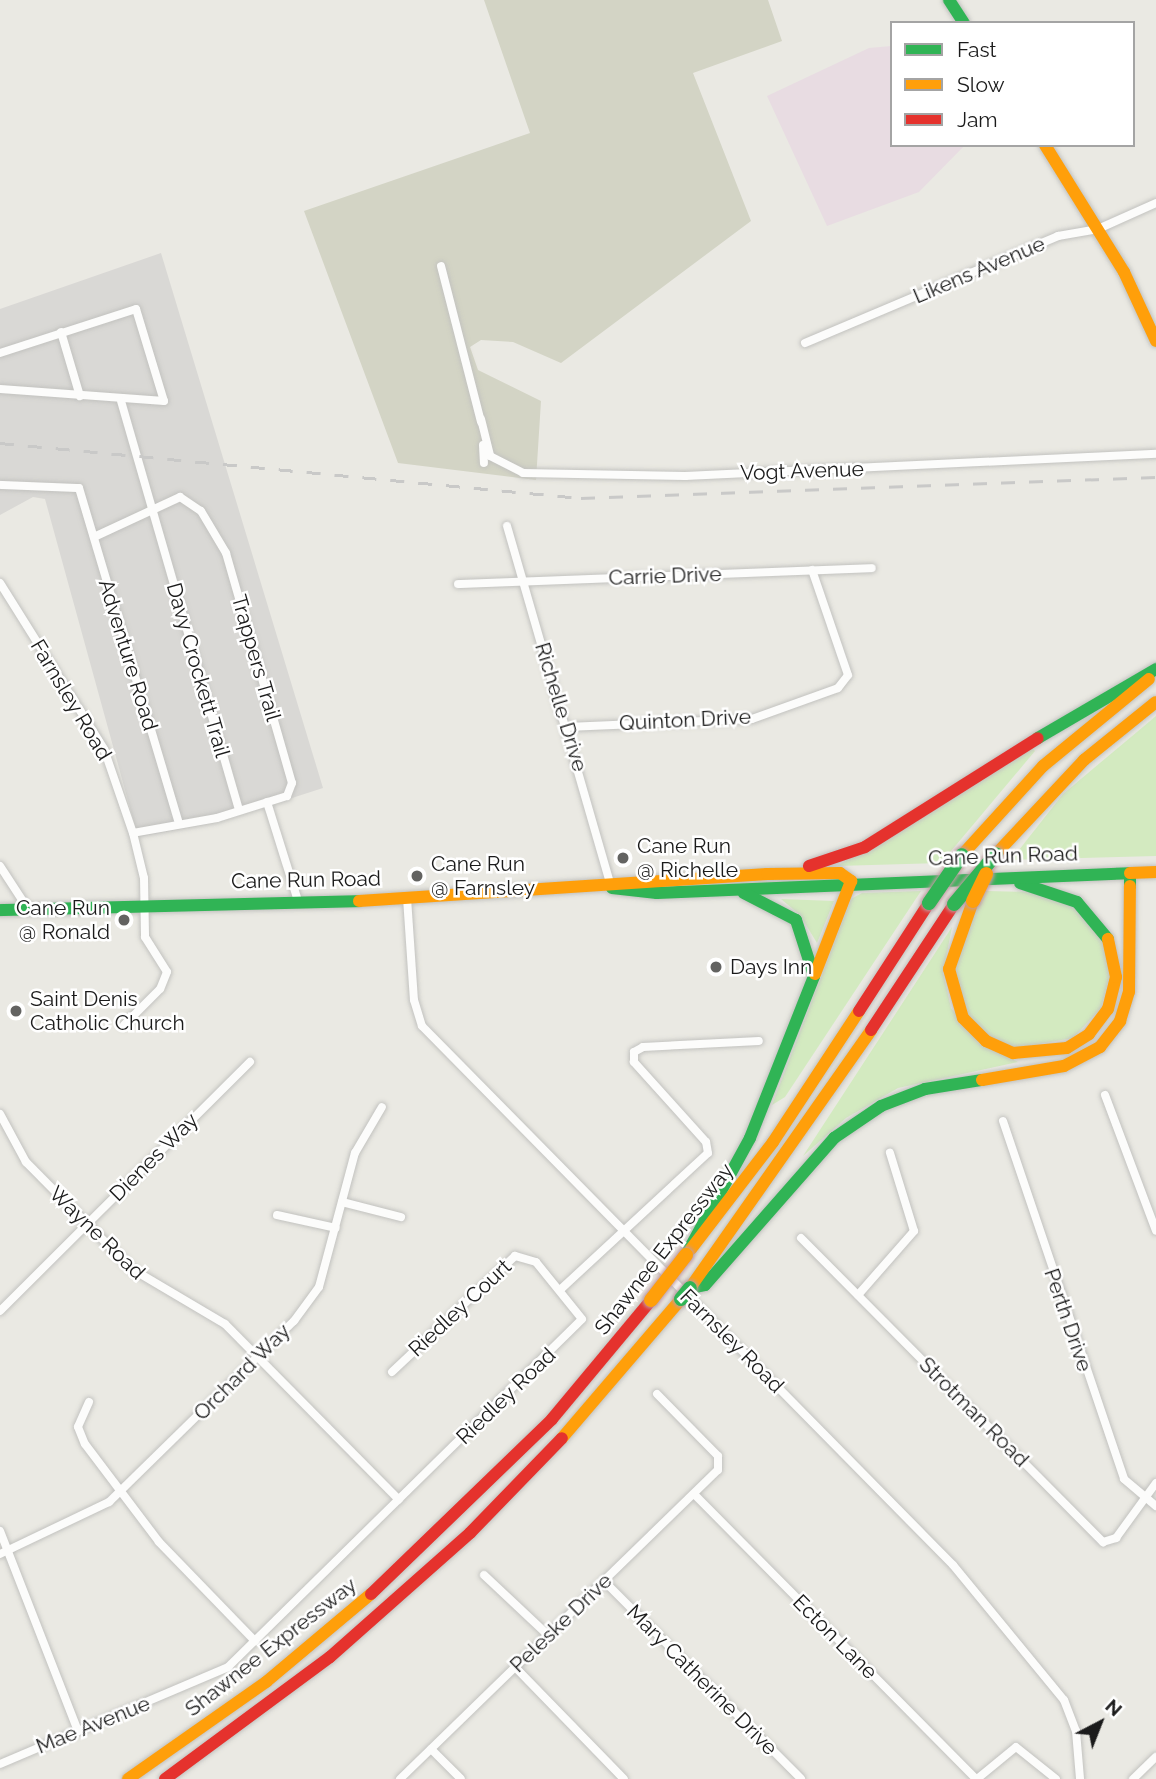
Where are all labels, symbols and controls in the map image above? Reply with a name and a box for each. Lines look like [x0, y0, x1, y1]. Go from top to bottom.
legend [890, 21, 1135, 147]
text: Fast [957, 37, 997, 62]
text: Slow [957, 72, 1005, 97]
text: Jam [957, 107, 998, 132]
street label: Likens Avenue [909, 231, 1049, 309]
street label: Vogt Avenue [739, 456, 865, 486]
street label: Carrie Drive [608, 561, 722, 591]
street label: Adventure Road [93, 576, 163, 734]
street label: Davy Crockett Trail [161, 579, 235, 761]
street label: Trappers Trail [226, 592, 286, 724]
street label: Farnsley Road [25, 635, 117, 765]
street label: Richelle Drive [529, 639, 593, 775]
street label: Quinton Drive [618, 704, 752, 736]
place label: Cane Run @ Richelle [637, 833, 738, 883]
street label: Cane Run Road [928, 841, 1078, 871]
marker: Cane Run @ Richelle [615, 850, 631, 866]
place label: Cane Run @ Farnsley [431, 851, 535, 901]
street label: Cane Run Road [231, 866, 381, 894]
marker: Cane Run @ Farnsley [409, 868, 425, 884]
place label: Cane Run @ Ronald [16, 895, 110, 945]
marker: Cane Run @ Ronald [116, 912, 132, 928]
place label: Days Inn [730, 954, 812, 980]
marker: Days Inn [708, 959, 724, 975]
place label: Saint Denis Catholic Church [30, 986, 185, 1036]
marker: Saint Denis Catholic Church [8, 1003, 24, 1019]
street label: Dienes Way [104, 1107, 204, 1207]
street label: Shawnee Expressway [589, 1158, 739, 1340]
street label: Wayne Road [44, 1181, 150, 1285]
street label: Riedley Court [403, 1254, 517, 1362]
street label: Perth Drive [1039, 1265, 1097, 1375]
street label: Farnsley Road [675, 1284, 789, 1398]
street label: Orchard Way [188, 1318, 296, 1426]
street label: Riedley Road [451, 1342, 561, 1450]
street label: Strotman Road [914, 1352, 1034, 1472]
street label: Peleske Drive [505, 1568, 617, 1678]
street label: Shawnee Expressway [180, 1572, 362, 1722]
street label: Ecton Lane [787, 1589, 883, 1685]
street label: Mary Catherine Drive [621, 1599, 783, 1761]
north arrow [1065, 1688, 1135, 1758]
street label: Mae Avenue [32, 1691, 154, 1759]
text: N [1101, 1694, 1127, 1720]

